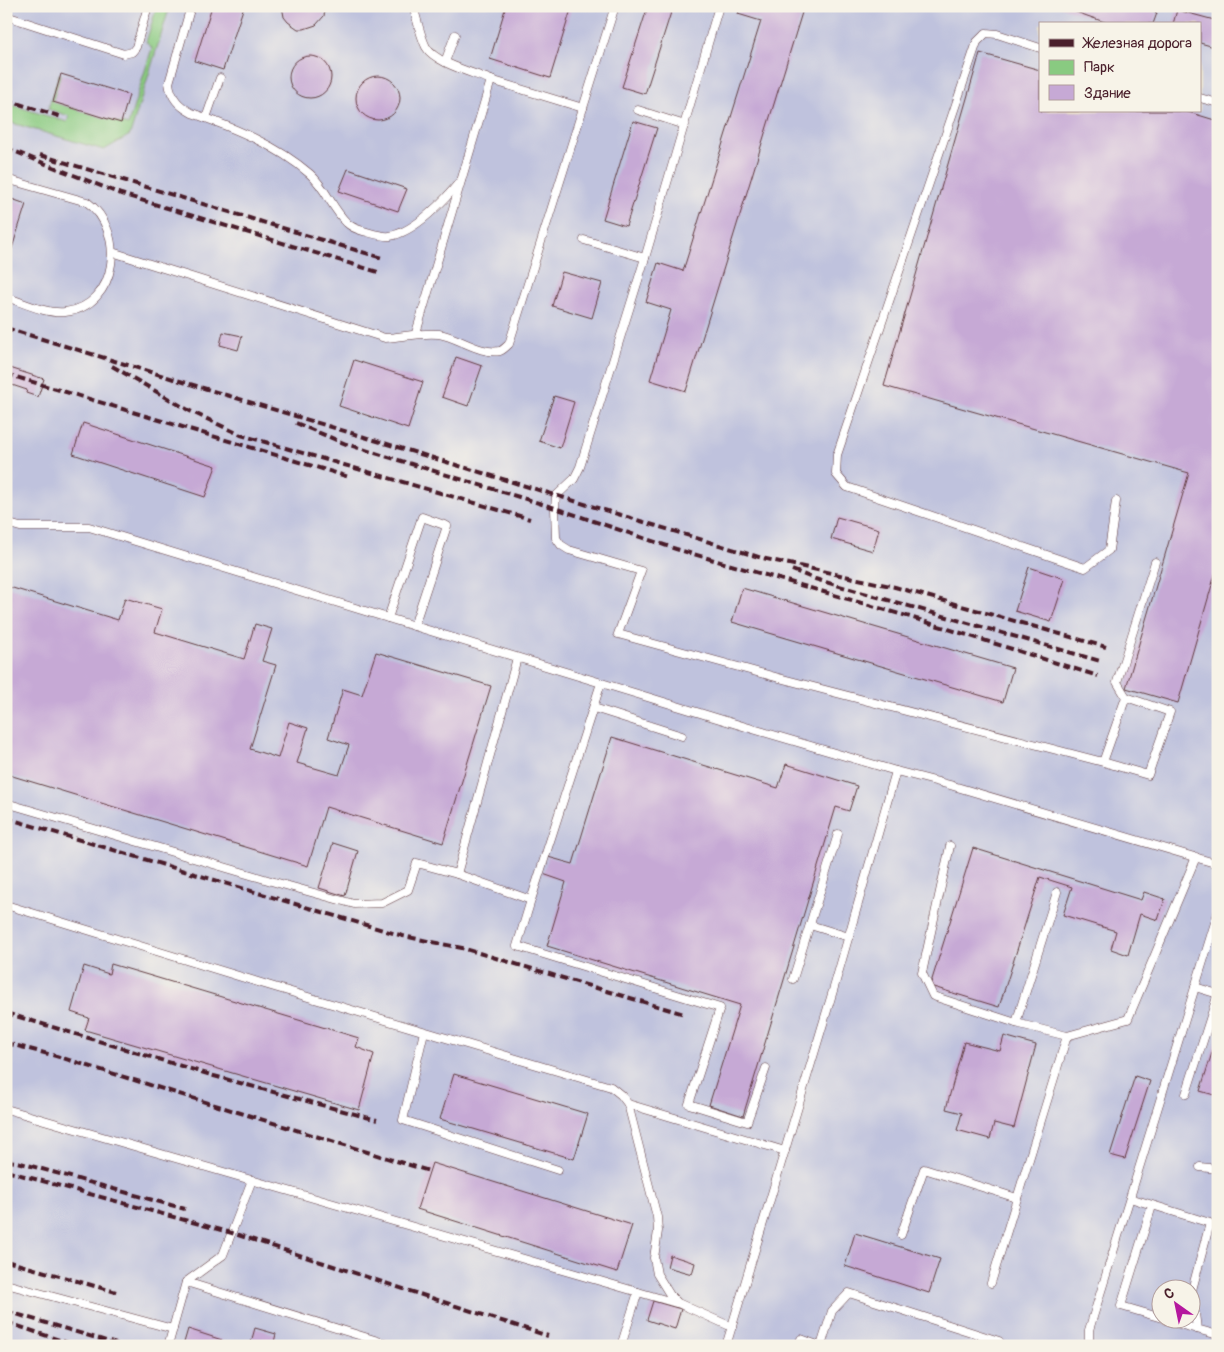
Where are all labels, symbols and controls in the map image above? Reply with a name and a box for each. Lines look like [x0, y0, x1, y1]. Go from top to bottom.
legend [1039, 22, 1202, 112]
text: Железная дорога [1082, 34, 1192, 53]
text: Парк [1084, 58, 1115, 77]
text: Здание [1084, 84, 1131, 103]
north arrow [1152, 1280, 1202, 1330]
text: С [1161, 1284, 1178, 1303]

